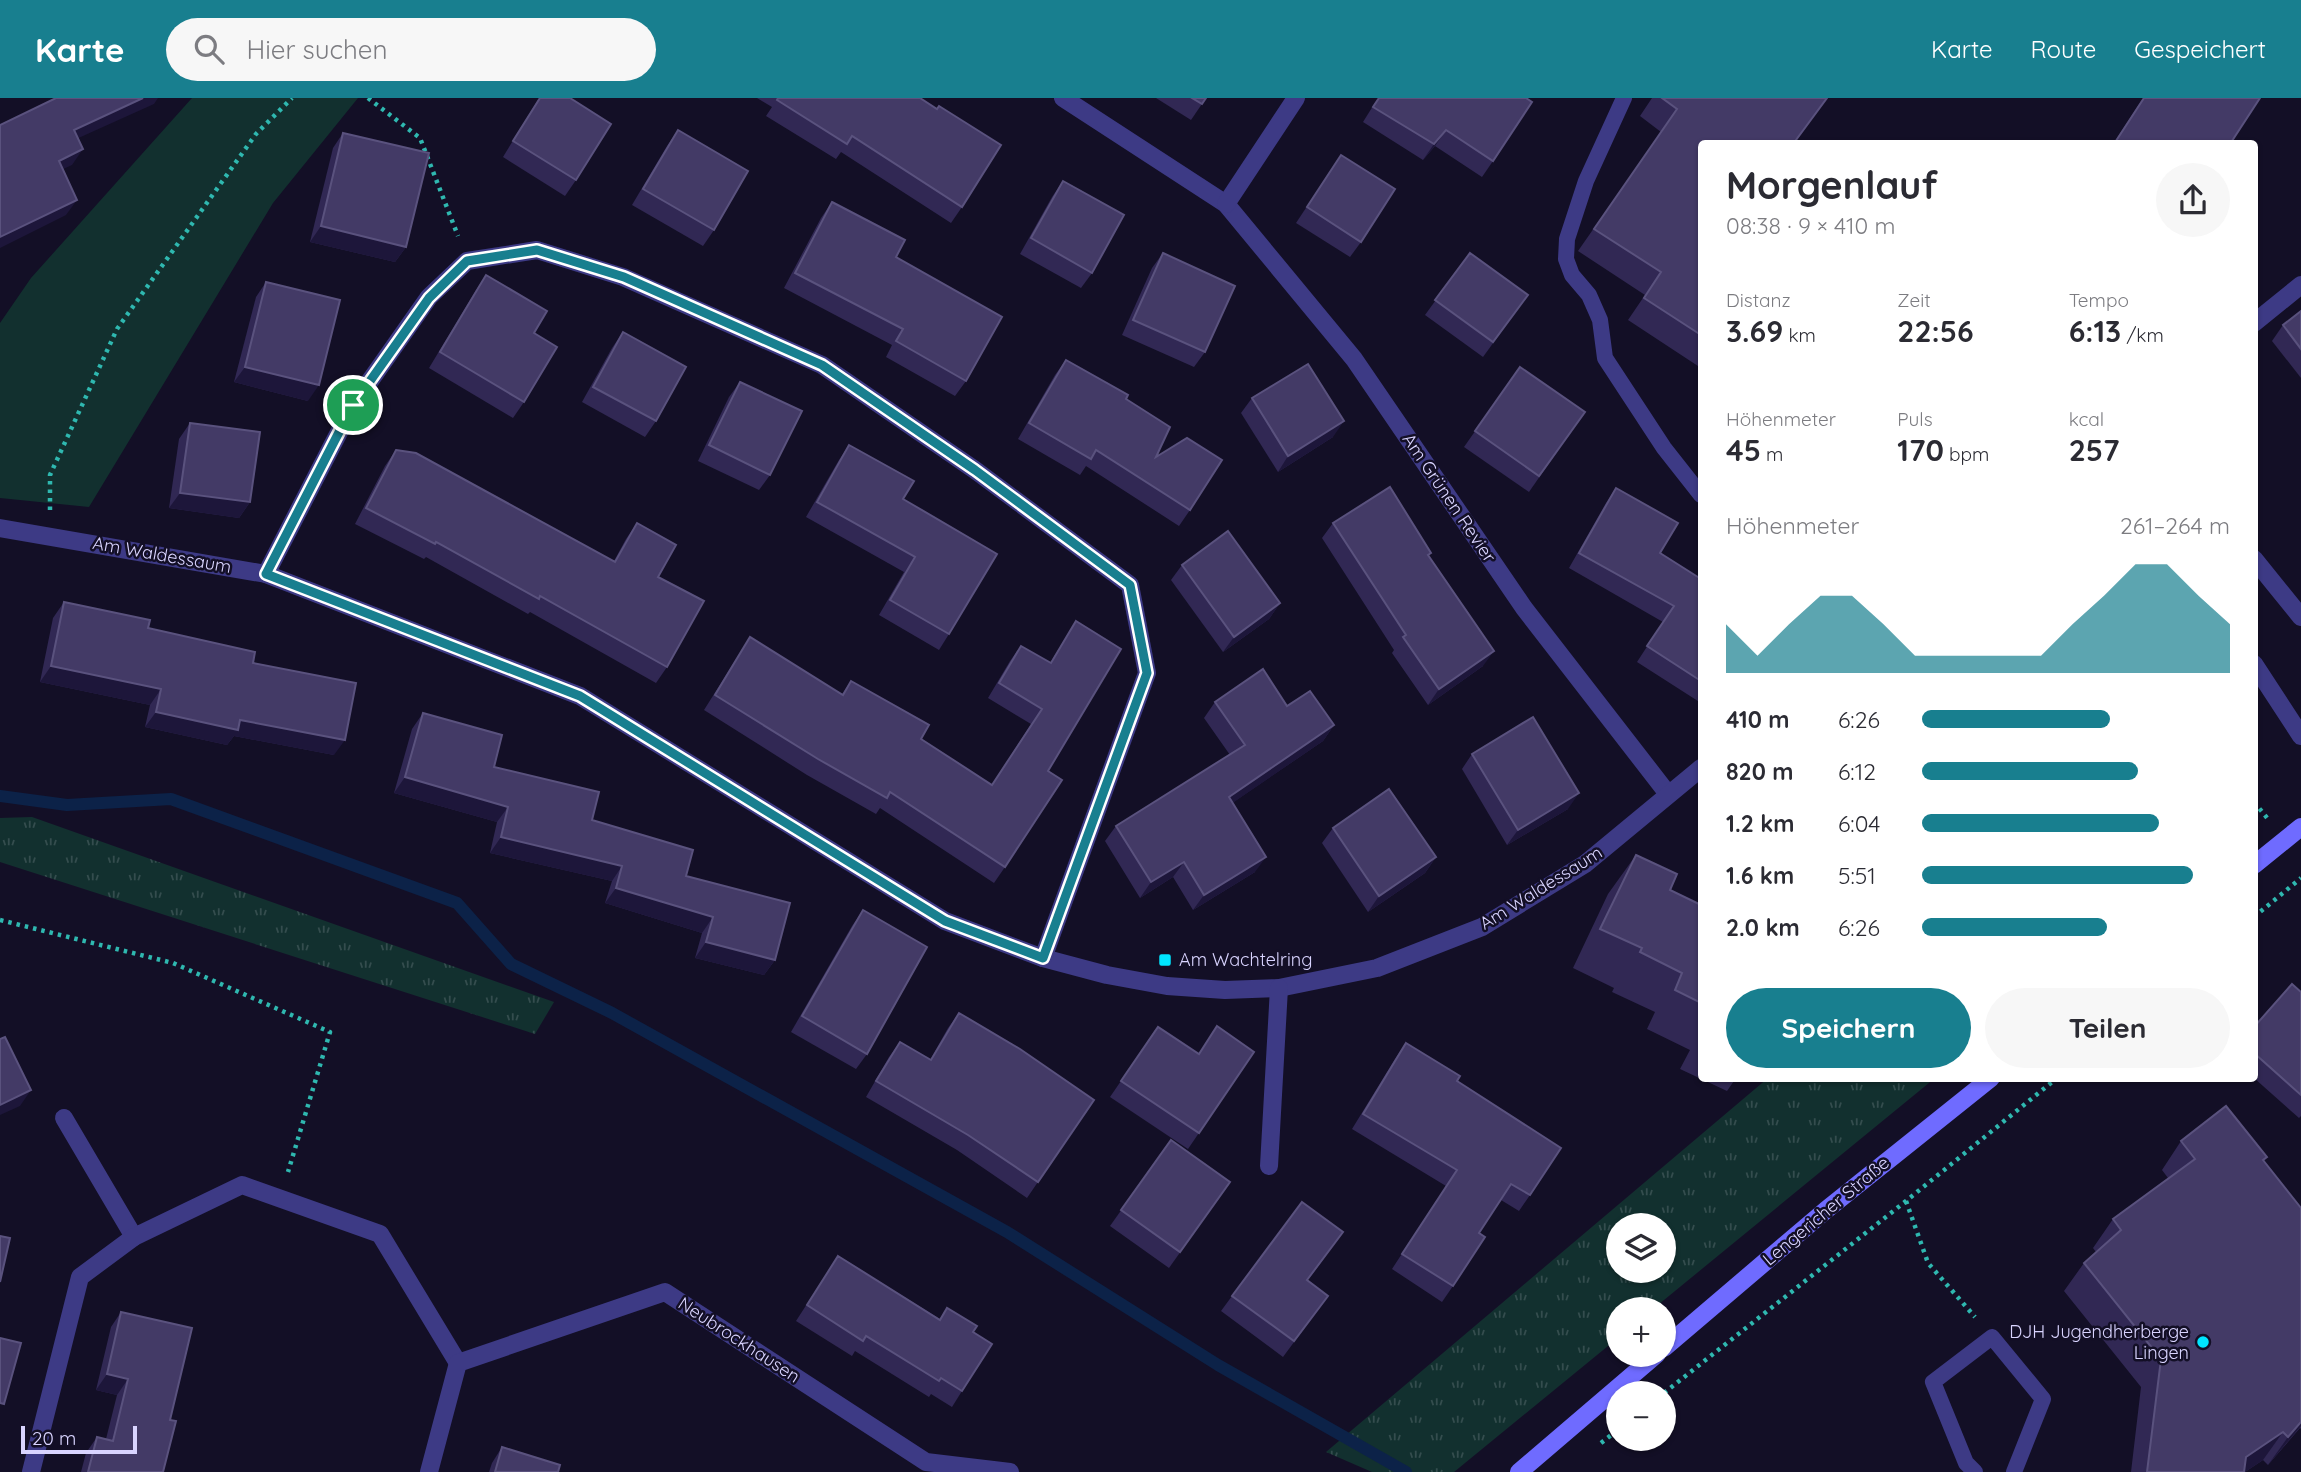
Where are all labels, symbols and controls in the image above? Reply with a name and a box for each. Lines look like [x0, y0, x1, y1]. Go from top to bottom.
search box [166, 18, 656, 81]
text: Karte [35, 29, 124, 70]
icon: search [190, 30, 228, 68]
text: Hier suchen [246, 33, 388, 66]
text: Karte [1931, 34, 1993, 64]
text: Route [2031, 34, 2096, 64]
text: Gespeichert [2134, 34, 2266, 64]
text: Morgenlauf [1726, 161, 1938, 209]
button: share [2156, 163, 2230, 237]
text: 08:38 · 9 × 410 m [1726, 211, 1895, 240]
text: Distanz [1726, 288, 1791, 312]
text: Zeit [1897, 288, 1931, 312]
text: Tempo [2069, 288, 2129, 312]
text: 3.69 [1726, 312, 1783, 350]
text: 22:56 [1897, 312, 1974, 350]
text: 6:13 [2069, 312, 2121, 350]
text: km [1783, 323, 1816, 347]
text: /km [2121, 323, 2164, 347]
pin [323, 375, 383, 435]
icon: arrive [334, 386, 372, 424]
text: Höhenmeter [1726, 407, 1836, 431]
text: Puls [1897, 407, 1933, 431]
text: kcal [2069, 407, 2104, 431]
street label: Am Grünen Revier [1398, 429, 1501, 567]
text: 45 [1726, 431, 1761, 469]
text: 170 [1897, 431, 1944, 469]
text: 257 [2069, 431, 2119, 469]
text: m [1761, 442, 1783, 466]
text: bpm [1944, 442, 1989, 466]
text: Höhenmeter [1726, 511, 1859, 540]
text: 261–264 m [2120, 511, 2230, 540]
street label: Am Waldessaum [91, 531, 233, 578]
text: 410 m [1726, 705, 1790, 734]
text: 6:26 [1838, 705, 1880, 734]
text: 820 m [1726, 757, 1793, 786]
text: 6:12 [1838, 757, 1876, 786]
text: 1.2 km [1726, 809, 1795, 838]
text: 6:04 [1838, 809, 1880, 838]
street label: Am Waldessaum [1475, 841, 1606, 935]
text: 1.6 km [1726, 861, 1794, 890]
text: 5:51 [1838, 861, 1876, 890]
text: 2.0 km [1726, 913, 1800, 942]
text: 6:26 [1838, 913, 1880, 942]
place label: Am Wachtelring [1179, 948, 1312, 971]
marker: Am Wachtelring [1157, 952, 1173, 968]
button: Speichern [1726, 988, 1971, 1068]
button: Teilen [1985, 988, 2230, 1068]
street label: Lengericher Straße [1758, 1151, 1894, 1270]
map controls [1606, 1213, 1676, 1451]
button: layers [1606, 1213, 1676, 1283]
street label: Neubrockhausen [674, 1292, 805, 1388]
button: + [1606, 1297, 1676, 1367]
place label: DJH Jugendherberge Lingen [2009, 1320, 2189, 1364]
marker: DJH Jugendherberge Lingen [2195, 1334, 2211, 1350]
button: − [1606, 1381, 1676, 1451]
scale bar [21, 1423, 136, 1455]
text: 20 m [32, 1426, 76, 1450]

